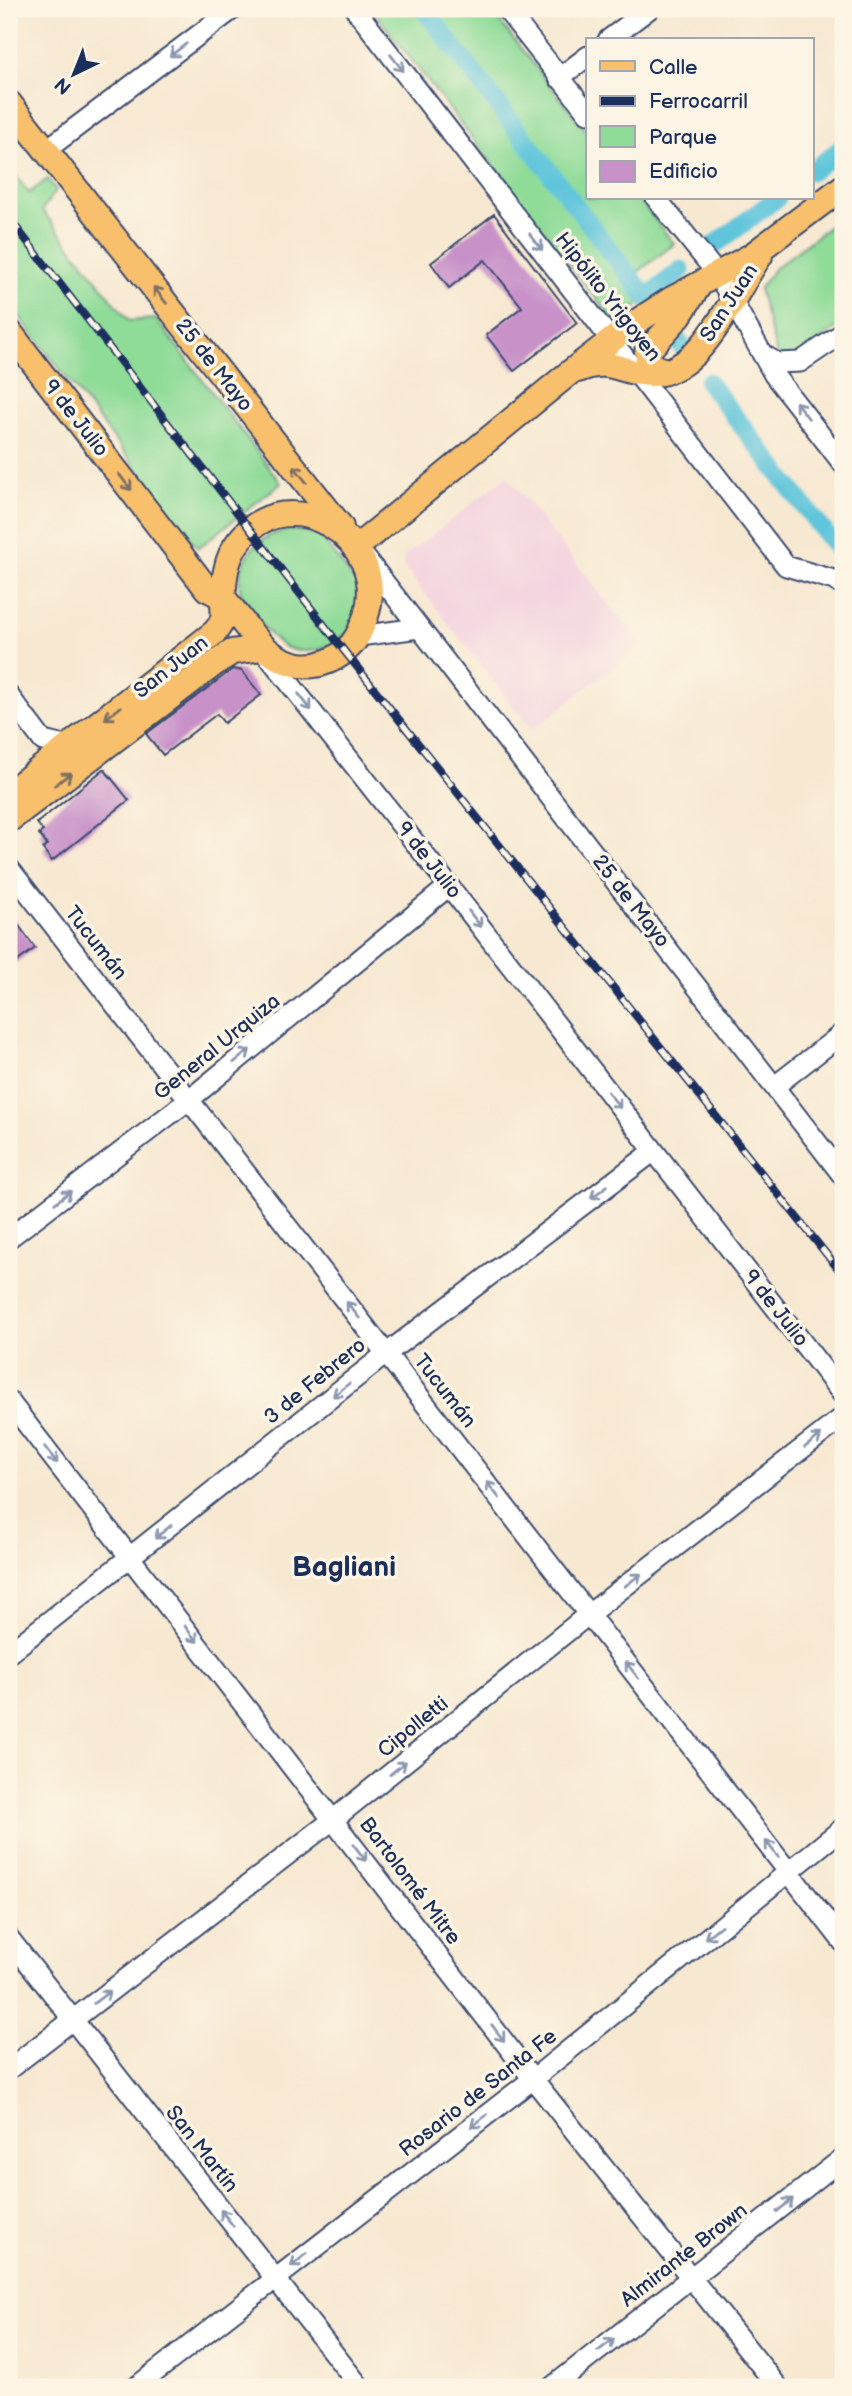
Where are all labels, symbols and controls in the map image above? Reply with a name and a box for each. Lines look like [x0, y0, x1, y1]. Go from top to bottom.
north arrow [38, 38, 108, 108]
legend [586, 38, 814, 200]
one-way arrow [169, 43, 188, 57]
one-way arrow [389, 53, 404, 71]
text: Calle [649, 55, 698, 80]
text: N [50, 72, 76, 99]
text: Ferrocarril [649, 89, 748, 114]
text: Parque [649, 125, 717, 150]
text: Edificio [649, 159, 718, 184]
street label: Hipólito Yrigoyen [550, 227, 666, 367]
one-way arrow [529, 233, 544, 251]
street label: San Juan [695, 260, 763, 346]
one-way arrow [152, 286, 167, 305]
street label: 25 de Mayo [170, 314, 258, 417]
street label: 9 de Julio [38, 374, 114, 462]
one-way arrow [794, 401, 809, 420]
one-way arrow [292, 466, 307, 484]
one-way arrow [118, 472, 132, 491]
street label: San Juan [129, 630, 213, 704]
one-way arrow [297, 692, 312, 710]
one-way arrow [104, 705, 122, 720]
one-way arrow [53, 771, 72, 786]
street label: 9 de Julio [391, 816, 467, 904]
street label: 25 de Mayo [587, 850, 675, 953]
street label: Tucumán [59, 901, 133, 985]
one-way arrow [468, 910, 483, 928]
street label: General Urquiza [149, 989, 285, 1105]
one-way arrow [232, 1049, 250, 1064]
one-way arrow [607, 1090, 622, 1108]
one-way arrow [590, 1184, 609, 1199]
one-way arrow [53, 1189, 72, 1204]
street label: 9 de Julio [738, 1264, 814, 1352]
one-way arrow [346, 1301, 361, 1320]
street label: 3 de Febrero [259, 1332, 371, 1430]
street label: Tucumán [408, 1349, 482, 1433]
one-way arrow [332, 1382, 350, 1397]
one-way arrow [803, 1433, 821, 1448]
one-way arrow [43, 1445, 58, 1464]
one-way arrow [485, 1481, 500, 1500]
one-way arrow [155, 1524, 173, 1540]
district label: Bagliani [292, 1551, 396, 1584]
one-way arrow [623, 1572, 641, 1587]
one-way arrow [183, 1625, 198, 1643]
one-way arrow [625, 1661, 640, 1679]
street label: Cipolletti [373, 1691, 453, 1763]
one-way arrow [388, 1760, 406, 1776]
street label: Bartolomé Mitre [354, 1812, 466, 1950]
one-way arrow [764, 1841, 779, 1859]
one-way arrow [353, 1843, 368, 1862]
one-way arrow [705, 1924, 723, 1940]
one-way arrow [92, 1990, 110, 2005]
street label: Rosario de Santa Fe [394, 2024, 562, 2162]
one-way arrow [491, 2024, 506, 2042]
street label: San Martín [160, 2101, 244, 2197]
one-way arrow [471, 2114, 489, 2129]
one-way arrow [775, 2197, 793, 2212]
street label: Almirante Brown [616, 2198, 752, 2312]
one-way arrow [220, 2209, 235, 2227]
one-way arrow [291, 2253, 309, 2268]
one-way arrow [596, 2338, 615, 2353]

